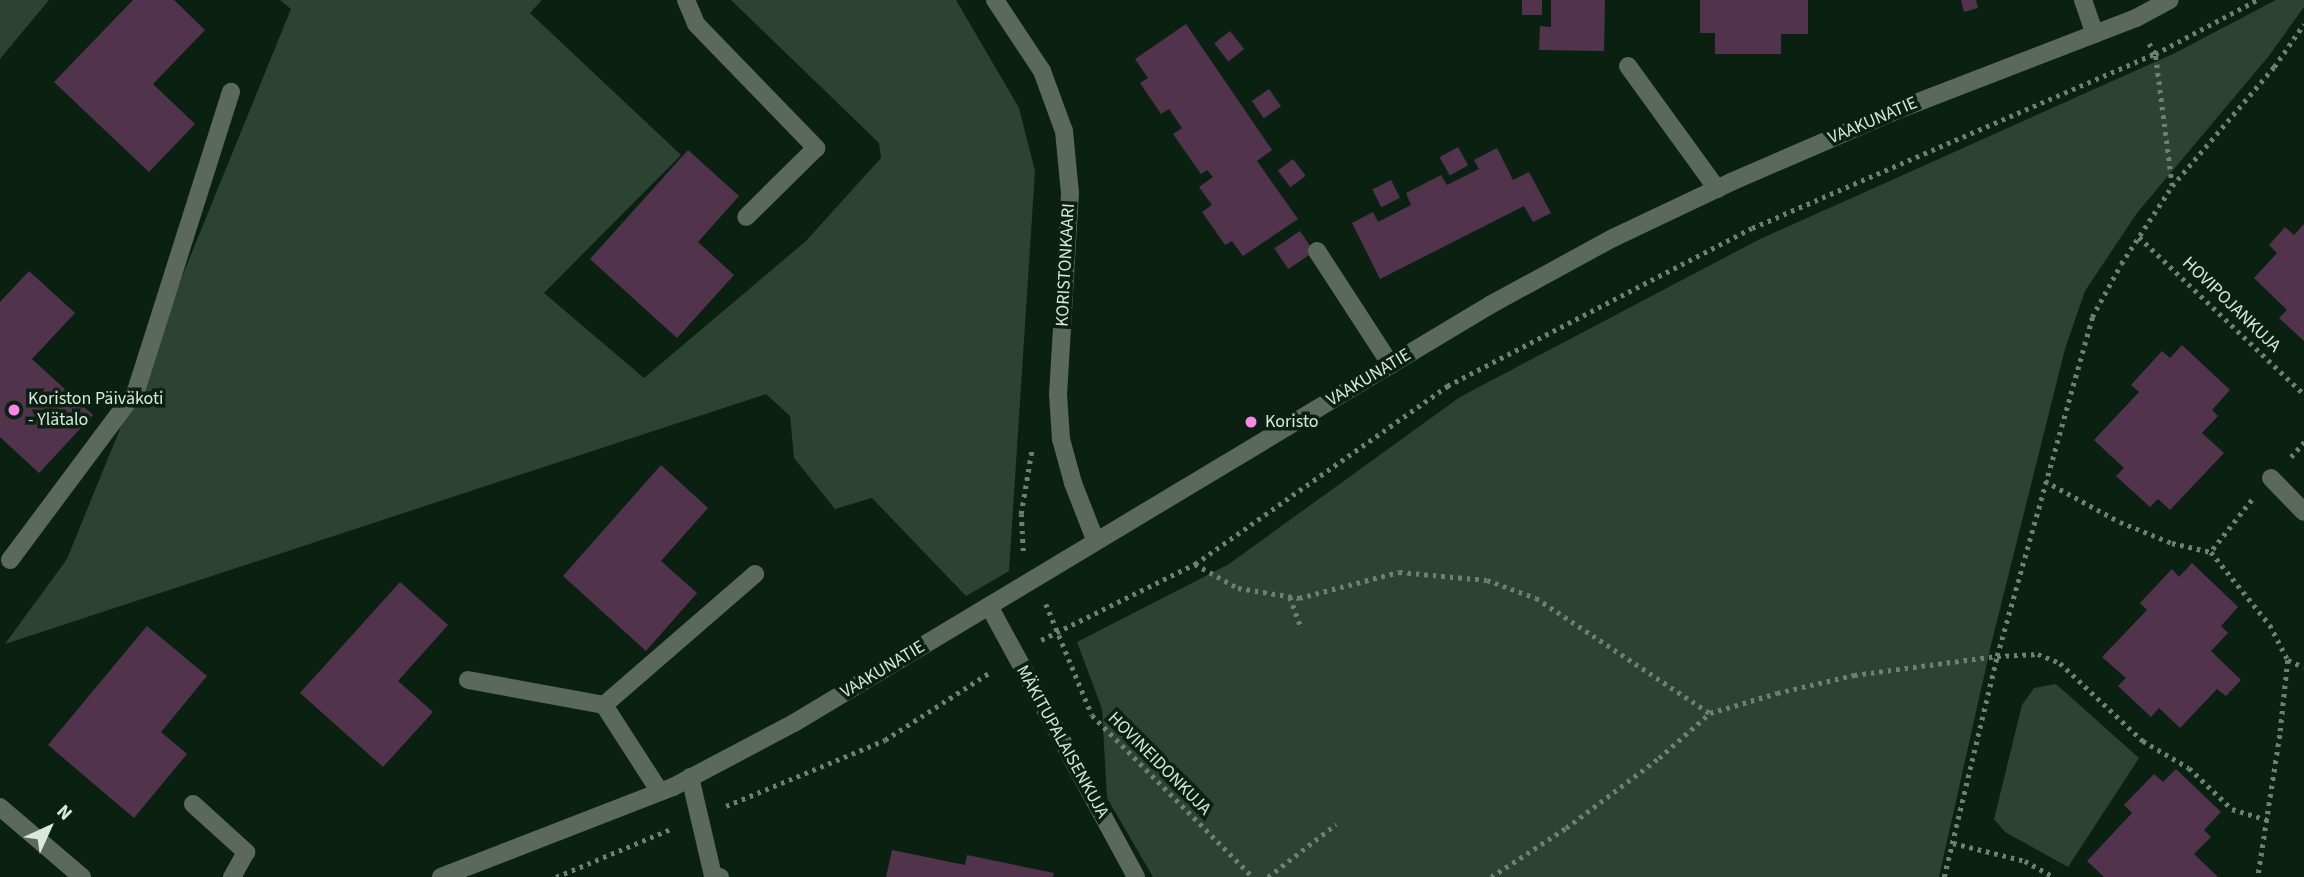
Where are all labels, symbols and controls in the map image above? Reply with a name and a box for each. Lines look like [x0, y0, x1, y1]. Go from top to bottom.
street label: VAAKUNATIE [1825, 93, 1921, 149]
street label: KORISTONKAARI [1052, 203, 1080, 327]
street label: HOVIPOJANKUJA [2177, 253, 2285, 357]
street label: VAAKUNATIE [1323, 344, 1415, 412]
place label: Koriston Päiväkoti - Ylätalo [28, 389, 164, 432]
marker: Koriston Päiväkoti - Ylätalo [6, 402, 22, 418]
place label: Koristo [1265, 411, 1318, 433]
marker: Koristo [1243, 414, 1259, 430]
street label: VAAKUNATIE [837, 636, 929, 704]
street label: MÄKITUPALAISENKUJA [1011, 662, 1113, 822]
street label: HOVINEIDONKUJA [1103, 708, 1215, 820]
north arrow [14, 793, 84, 863]
text: N [50, 799, 78, 827]

